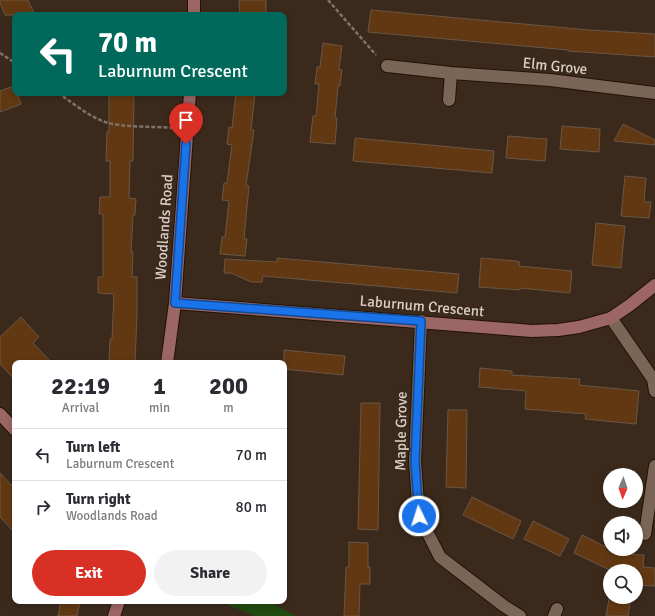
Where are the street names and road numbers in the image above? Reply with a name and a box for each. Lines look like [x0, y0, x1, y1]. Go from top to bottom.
street label: Elm Grove [522, 54, 588, 78]
street label: Woodlands Road [151, 174, 177, 280]
street label: Laburnum Crescent [359, 292, 485, 320]
street label: Maple Grove [391, 391, 411, 471]

